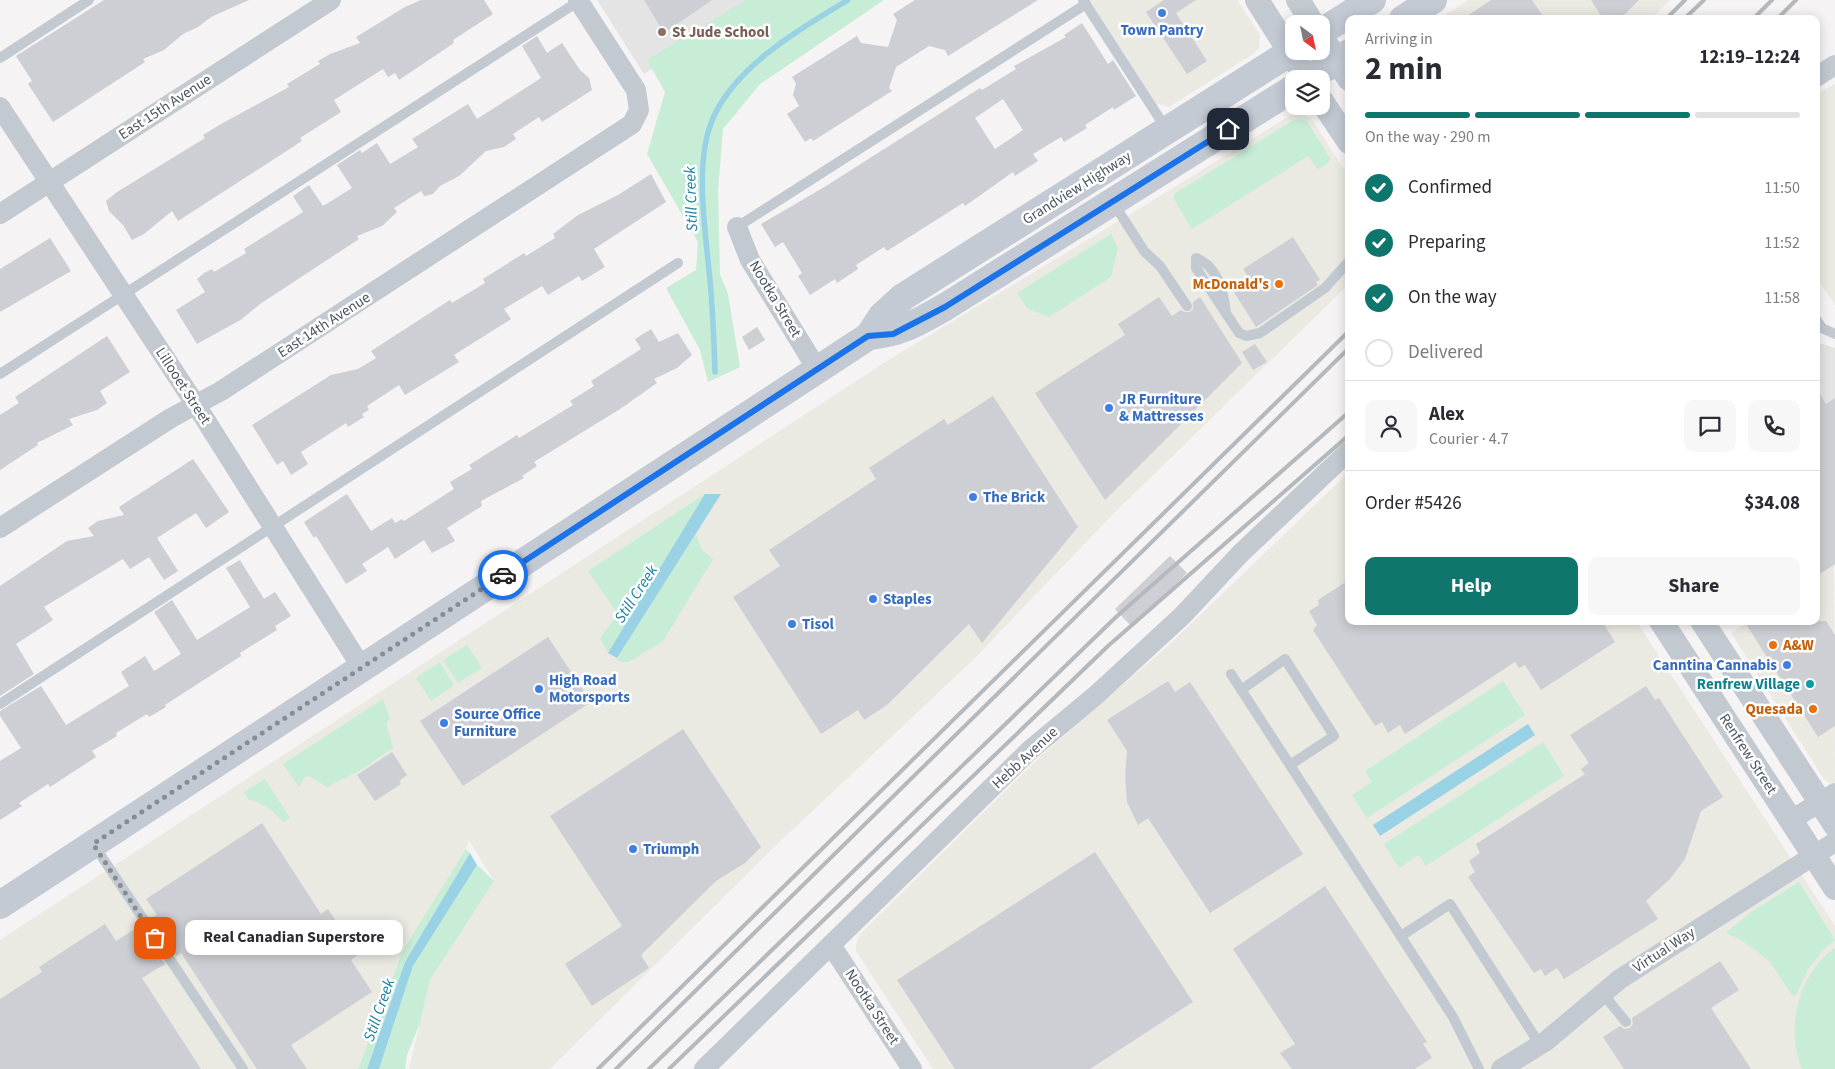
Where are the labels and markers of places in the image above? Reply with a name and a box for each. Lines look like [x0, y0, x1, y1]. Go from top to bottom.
marker: Town Pantry [1156, 7, 1168, 19]
place label: Town Pantry [1120, 20, 1204, 41]
place label: St Jude School [672, 22, 770, 43]
marker: St Jude School [656, 26, 668, 38]
pin [1207, 108, 1249, 150]
place label: McDonald's [1192, 274, 1269, 295]
marker: McDonald's [1273, 278, 1285, 290]
place label: JR Furniture & Mattresses [1119, 389, 1204, 427]
marker: JR Furniture & Mattresses [1103, 402, 1115, 414]
place label: The Brick [983, 487, 1046, 508]
marker: The Brick [967, 491, 979, 503]
place label: Staples [883, 589, 932, 610]
marker: Staples [867, 593, 879, 605]
place label: Tisol [802, 614, 834, 635]
marker: Tisol [786, 618, 798, 630]
place label: A&W [1782, 635, 1814, 656]
marker: A&W [1767, 639, 1779, 651]
place label: Canntina Cannabis [1653, 655, 1777, 676]
marker: Canntina Cannabis [1781, 659, 1793, 671]
place label: High Road Motorsports [549, 670, 630, 708]
place label: Renfrew Village [1697, 674, 1800, 695]
marker: Renfrew Village [1804, 678, 1816, 690]
marker: High Road Motorsports [533, 683, 545, 695]
place label: Quesada [1745, 699, 1803, 720]
marker: Quesada [1807, 703, 1819, 715]
place label: Source Office Furniture [454, 704, 541, 742]
marker: Source Office Furniture [438, 717, 450, 729]
place label: Triumph [643, 839, 699, 860]
marker: Triumph [627, 843, 639, 855]
pin [134, 917, 176, 959]
callout: Real Canadian Superstore [185, 920, 402, 956]

